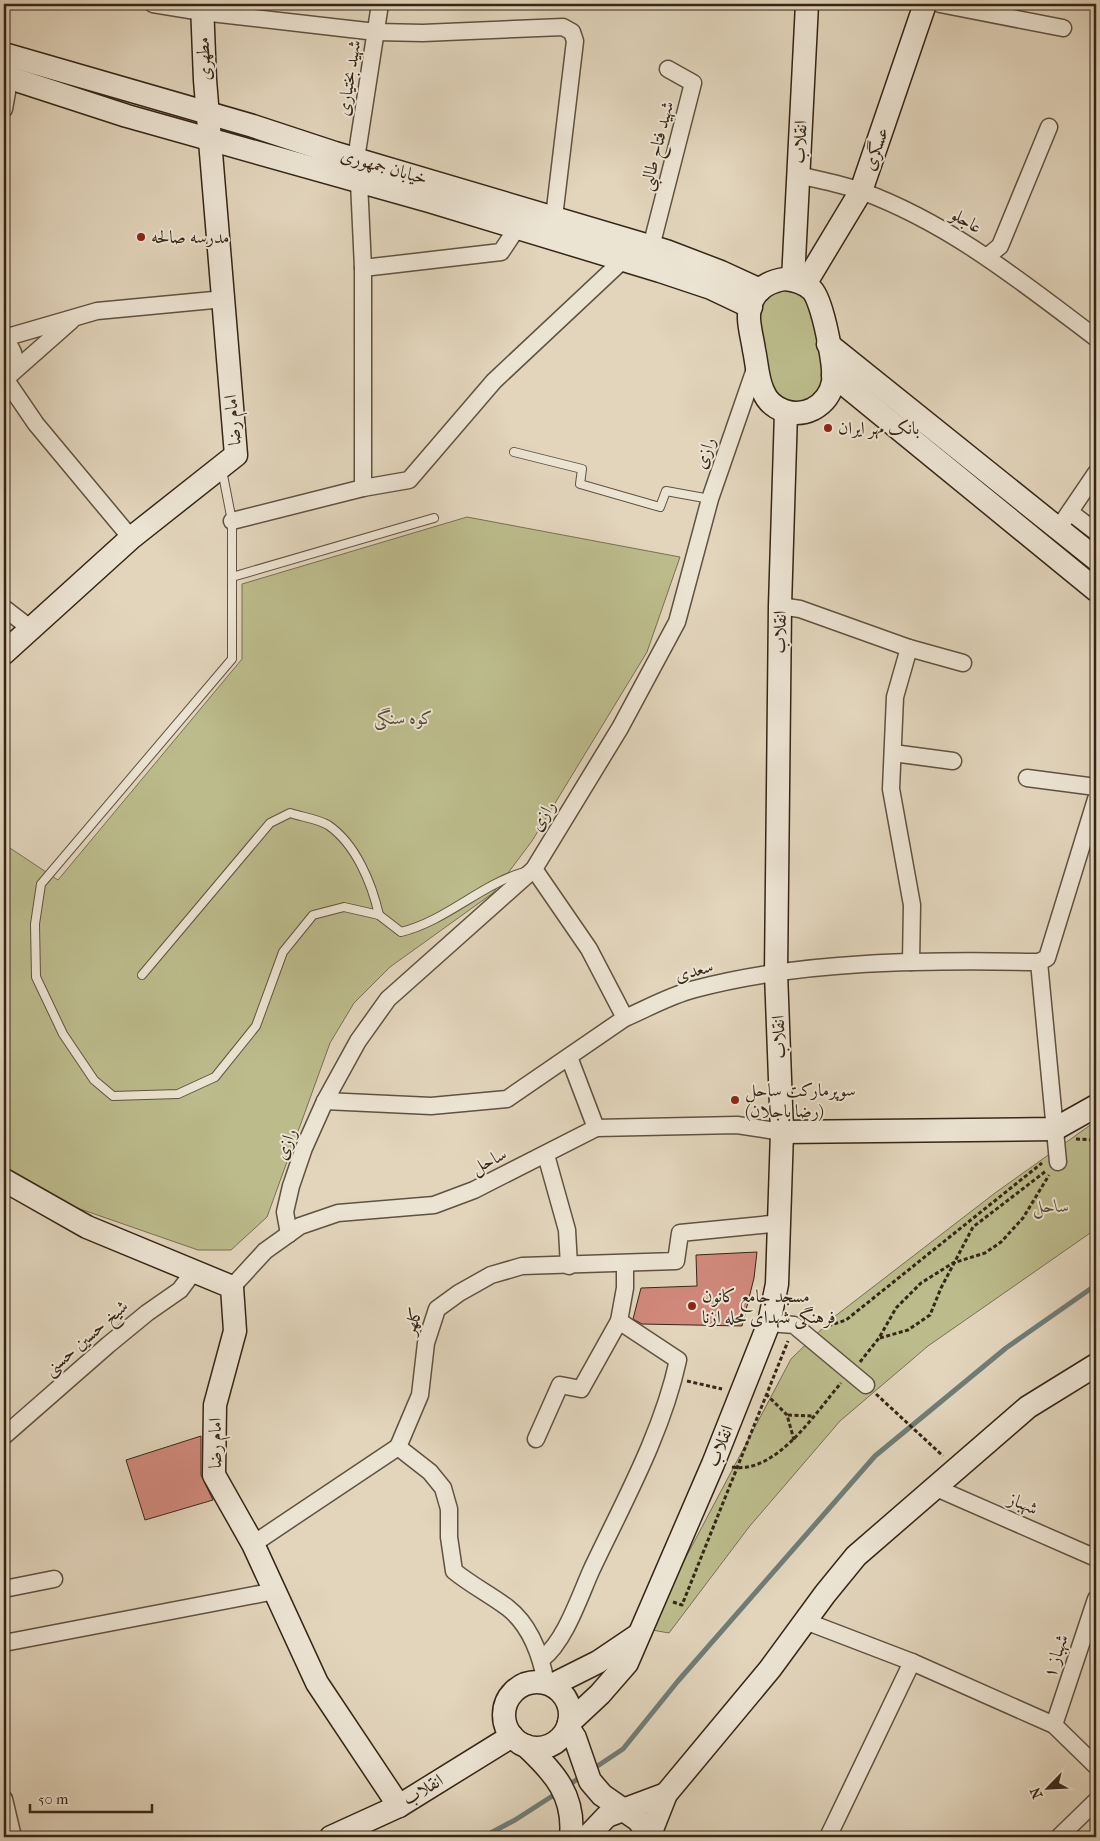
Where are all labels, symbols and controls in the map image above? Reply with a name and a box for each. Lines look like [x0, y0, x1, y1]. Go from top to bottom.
street label: مطهری [192, 36, 217, 81]
street label: شهید بختیاری [333, 39, 366, 118]
street label: شهید فتاح طالبی [636, 99, 683, 194]
street label: انقلاب [788, 120, 812, 164]
street label: عسگری [858, 124, 894, 174]
street label: خیابان جمهوری [338, 145, 430, 189]
street label: عاجلو [945, 203, 985, 238]
place label: مدرسه صالحه [151, 227, 229, 248]
marker: مدرسه صالحه [135, 231, 147, 243]
street label: امام رضا [220, 393, 251, 446]
place label: بانک مهر ایران [838, 418, 919, 440]
marker: بانک مهر ایران [822, 422, 834, 434]
street label: رازی [690, 434, 720, 472]
street label: انقلاب [769, 610, 791, 654]
park label: کوه سنگی [374, 707, 434, 731]
street label: رازی [526, 797, 560, 835]
street label: سعدی [672, 956, 716, 986]
street label: انقلاب [768, 1015, 790, 1059]
place label: سوپرمارکت ساحل (رضا باجلان) [745, 1080, 856, 1122]
marker: سوپرمارکت ساحل (رضا باجلان) [729, 1094, 741, 1106]
street label: رازی [270, 1125, 302, 1163]
street label: ساحل [468, 1143, 511, 1180]
park label: ساحل [1033, 1196, 1069, 1219]
place label: مسجد جامع کانون فرهنگی شهدای محله ازنا [702, 1286, 836, 1330]
street label: شیخ حسین حسنی [40, 1296, 136, 1384]
marker: مسجد جامع کانون فرهنگی شهدای محله ازنا [686, 1300, 698, 1312]
street label: کلهر [398, 1305, 428, 1339]
street label: امام رضا [205, 1417, 231, 1468]
street label: انقلاب [702, 1422, 738, 1470]
street label: شهباز [1003, 1488, 1041, 1520]
street label: شهباز ۱ [1039, 1632, 1074, 1681]
north arrow [1022, 1764, 1072, 1814]
street label: انقلاب [399, 1770, 447, 1810]
scale bar [30, 1781, 152, 1813]
text: N [1027, 1784, 1047, 1801]
text: 50 m [38, 1790, 69, 1808]

